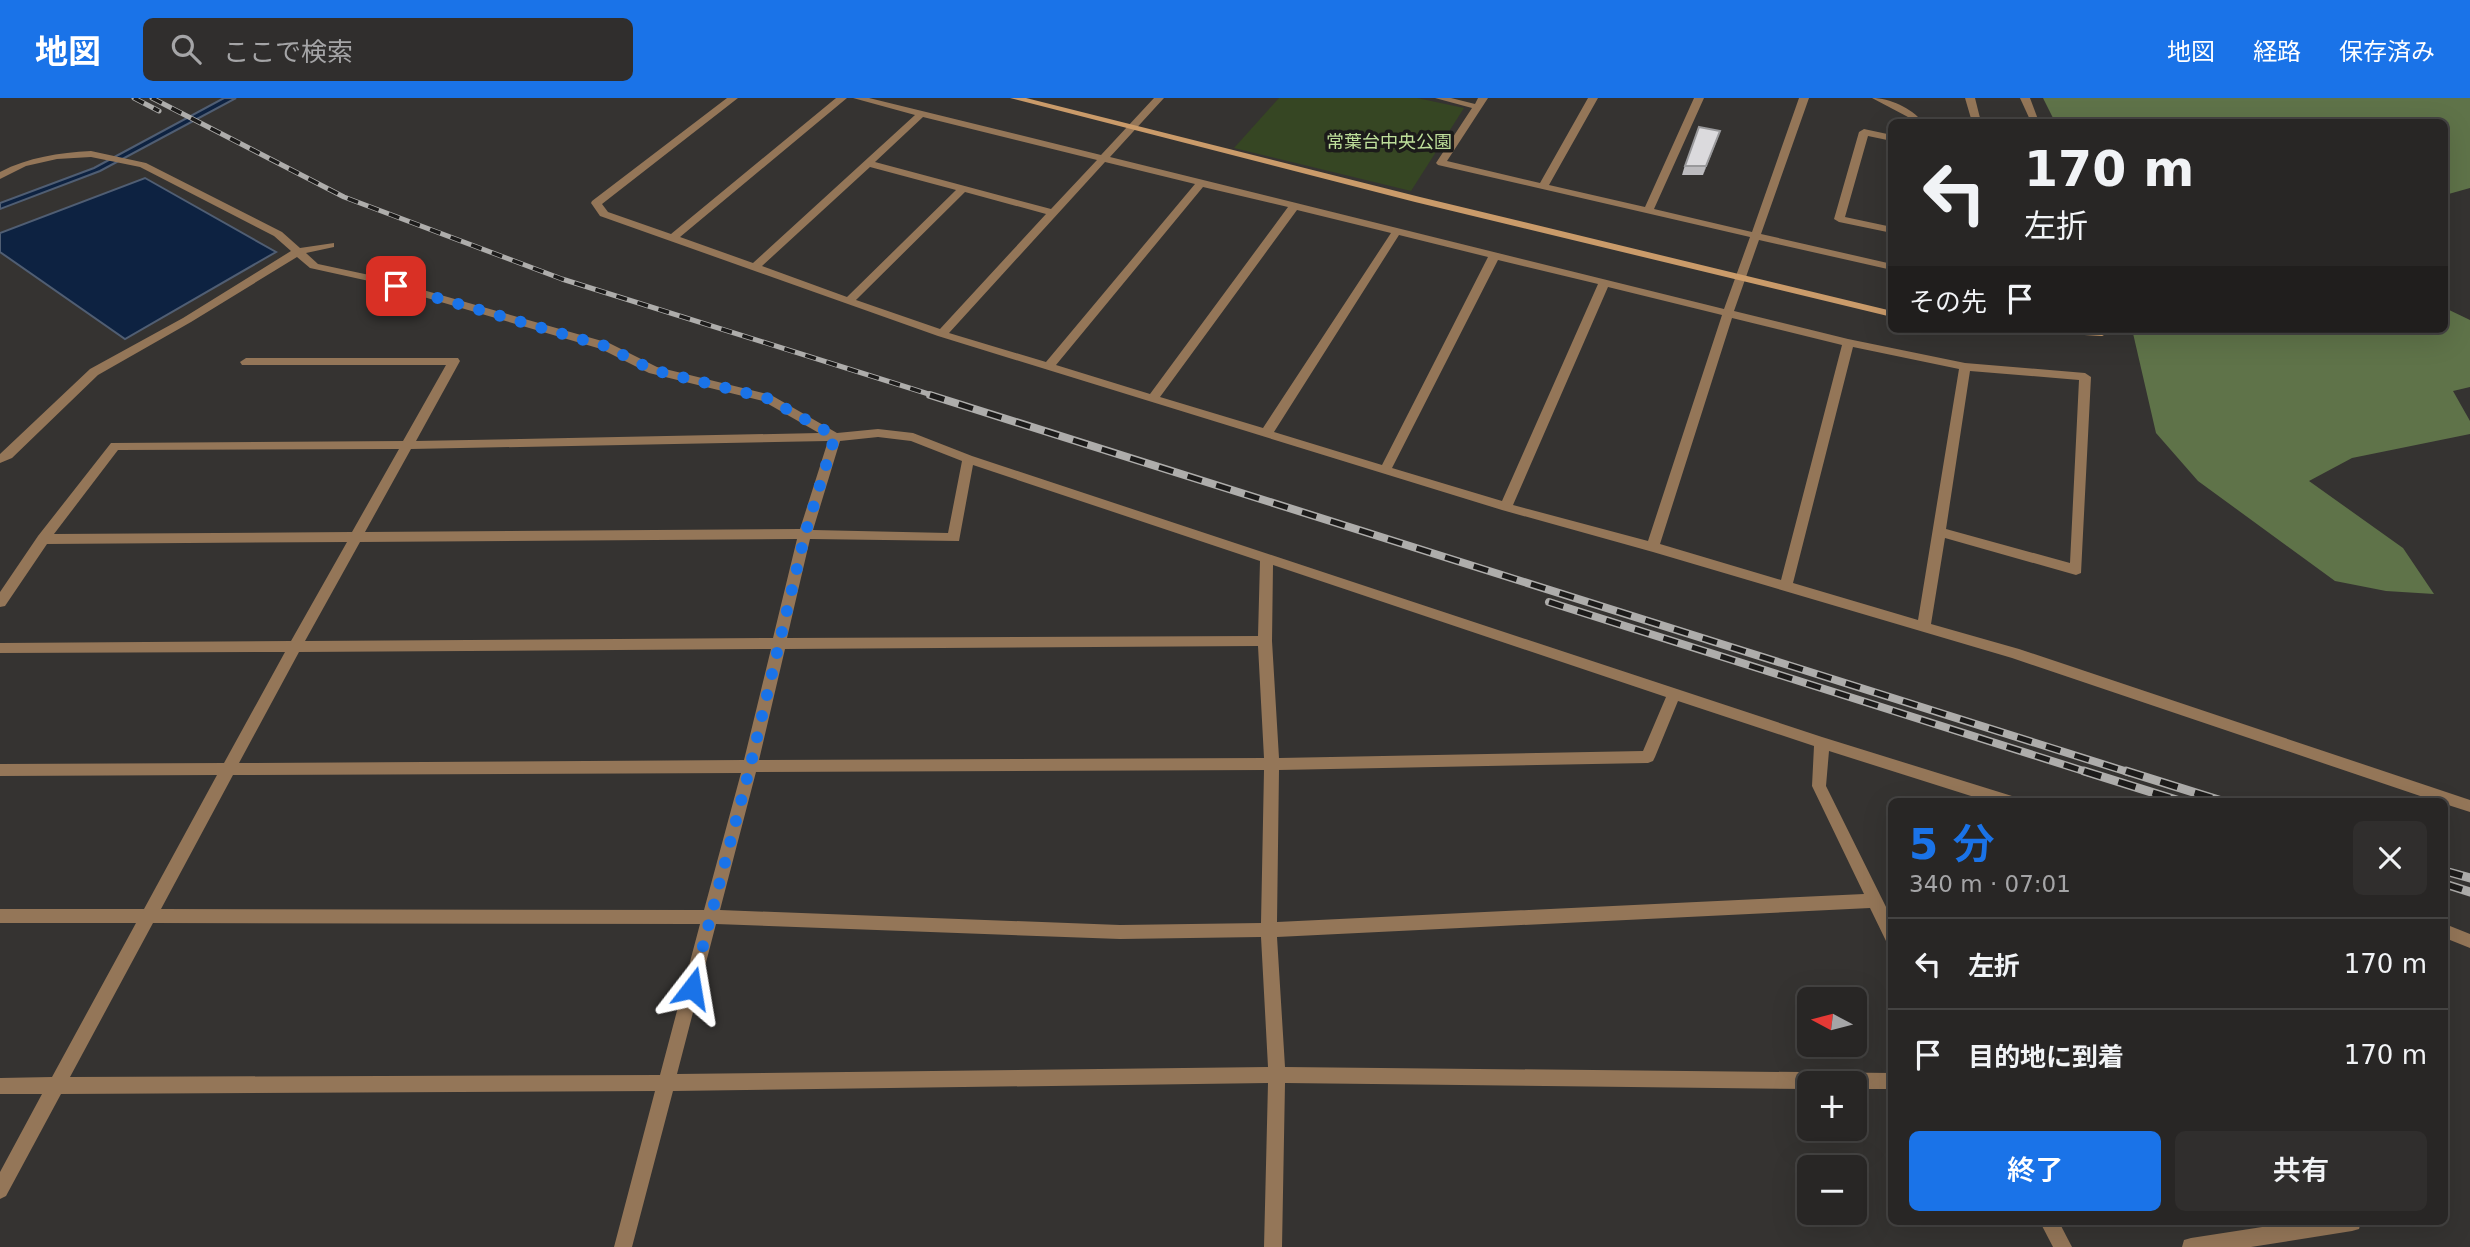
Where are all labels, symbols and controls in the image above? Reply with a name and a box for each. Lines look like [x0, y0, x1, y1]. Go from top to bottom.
search box [143, 18, 633, 81]
icon: search [167, 30, 205, 68]
text: 地図 [35, 32, 101, 71]
text: ここで検索 [223, 37, 353, 67]
text: 地図 [2167, 38, 2215, 66]
text: 経路 [2253, 38, 2301, 66]
text: 保存済み [2339, 38, 2435, 66]
park label: 常葉台中央公園 [1326, 131, 1452, 152]
text: 170 m [2024, 141, 2194, 198]
icon: left [1909, 147, 2000, 238]
text: 左折 [2024, 207, 2088, 245]
pin [366, 256, 426, 316]
icon: arrive [377, 267, 415, 305]
icon: arrive [2001, 280, 2039, 318]
text: その先 [1909, 287, 1987, 317]
text: 5 分 [1909, 820, 1995, 869]
button: close [2353, 821, 2427, 895]
text: 340 m · 07:01 [1909, 871, 2071, 897]
icon: left [1909, 945, 1947, 983]
text: 170 m [2344, 949, 2427, 979]
position arrow [655, 951, 729, 1025]
text: 左折 [1968, 951, 2020, 981]
north arrow [1797, 987, 1867, 1057]
map controls [1797, 987, 1867, 1225]
icon: arrive [1909, 1036, 1947, 1074]
text: 170 m [2344, 1040, 2427, 1070]
text: 目的地に到着 [1968, 1042, 2124, 1072]
button: + [1797, 1071, 1867, 1141]
button: 終了 [1909, 1131, 2161, 1211]
button: 共有 [2175, 1131, 2427, 1211]
button: − [1797, 1155, 1867, 1225]

